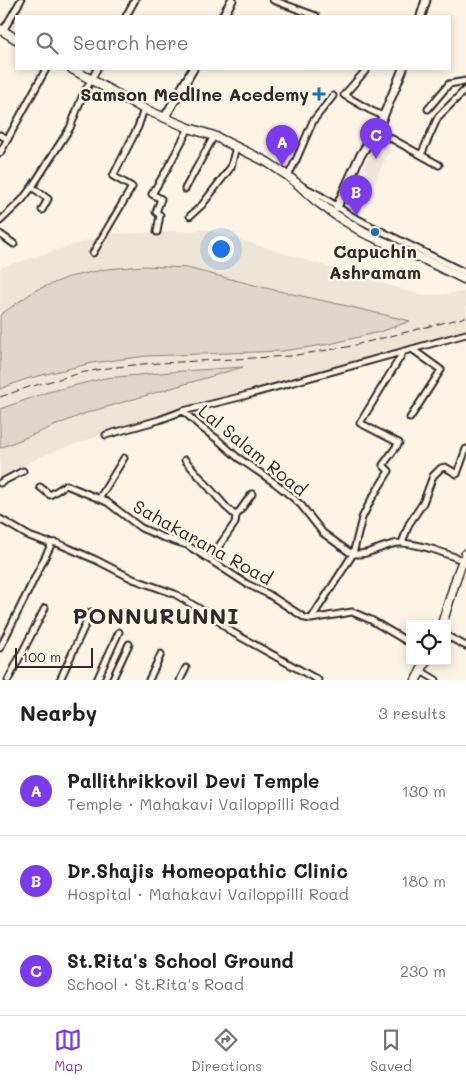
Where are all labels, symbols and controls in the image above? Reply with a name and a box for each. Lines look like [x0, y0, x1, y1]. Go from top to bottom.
search box [15, 15, 451, 70]
icon: search [33, 29, 61, 57]
text: Search here [73, 30, 189, 55]
place label: Samson Medline Acedemy [80, 82, 309, 106]
marker: Samson Medline Acedemy [313, 88, 325, 100]
pin: C [360, 118, 392, 159]
pin: A [266, 125, 298, 166]
pin: B [340, 175, 372, 216]
marker: Capuchin Ashramam [369, 226, 381, 238]
your location [208, 236, 234, 262]
place label: Capuchin Ashramam [329, 239, 421, 284]
street label: Lal Salam Road [194, 399, 312, 501]
street label: Sahakarana Road [129, 494, 277, 590]
district label: PONNURUNNI [72, 601, 240, 630]
map controls [406, 620, 451, 665]
button: locate [406, 620, 451, 665]
scale bar [15, 645, 92, 668]
text: 100 m [22, 647, 61, 666]
text: Nearby [20, 699, 97, 726]
text: 3 results [378, 702, 446, 723]
text: Pallithrikkovil Devi Temple [67, 768, 319, 793]
text: A [30, 780, 42, 801]
text: 130 m [402, 780, 446, 801]
text: Temple · Mahakavi Vailoppilli Road [67, 793, 339, 814]
text: Dr.Shajis Homeopathic Clinic [67, 858, 348, 883]
text: B [31, 870, 41, 891]
text: 180 m [401, 870, 446, 891]
text: Hospital · Mahakavi Vailoppilli Road [67, 883, 349, 904]
text: St.Rita's School Ground [67, 948, 294, 973]
text: C [30, 960, 42, 981]
text: 230 m [400, 960, 446, 981]
text: School · St.Rita's Road [67, 973, 244, 994]
tab: Map [54, 1026, 83, 1075]
tab: Directions [191, 1026, 262, 1075]
tab: Saved [370, 1026, 412, 1075]

